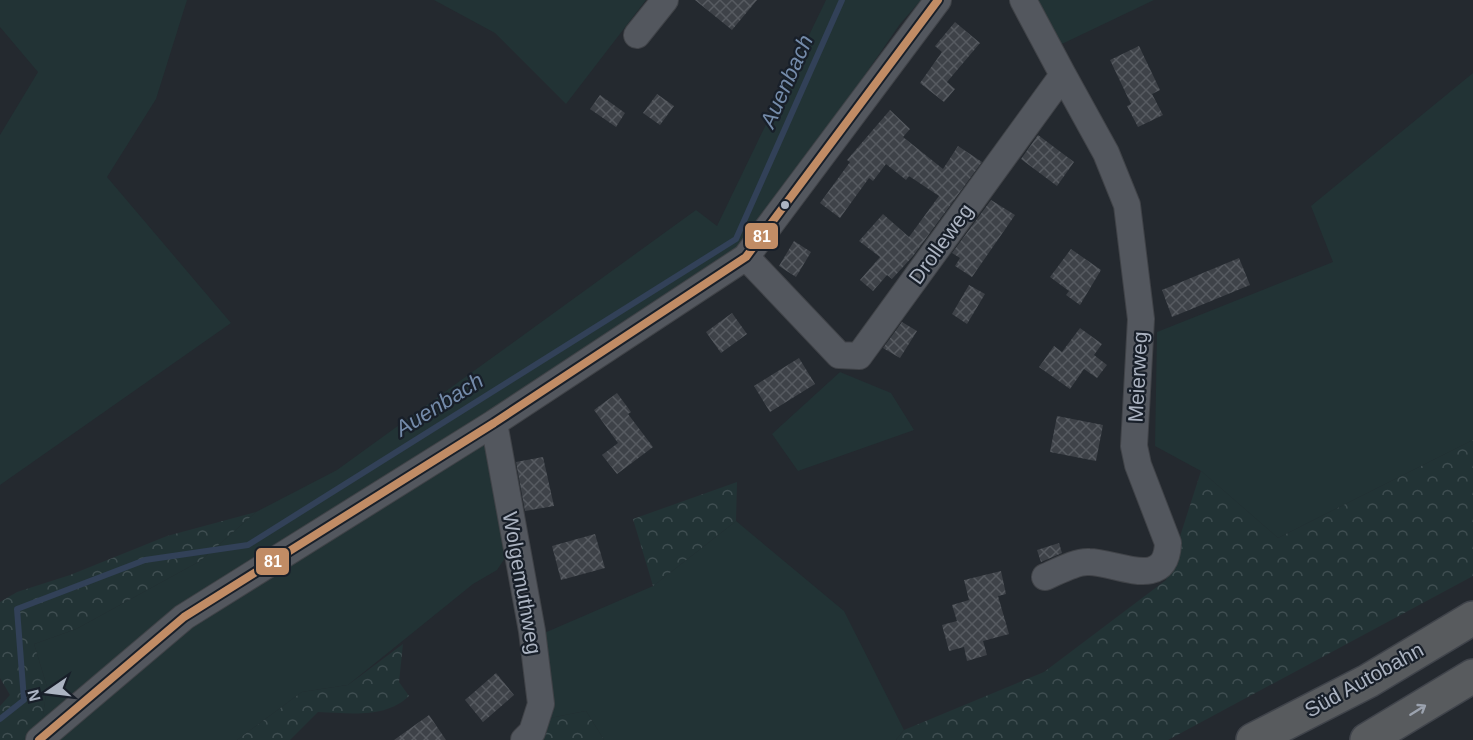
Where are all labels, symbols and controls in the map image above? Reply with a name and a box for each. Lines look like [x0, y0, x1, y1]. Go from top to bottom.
water label: Auenbach [754, 31, 818, 133]
unlabelled marker [779, 199, 791, 211]
street label: Drolleweg [904, 199, 977, 288]
line badge: 81 [744, 222, 779, 250]
text: 81 [753, 228, 771, 245]
street label: Meierweg [1124, 331, 1151, 423]
water label: Auenbach [389, 368, 488, 442]
street label: Wolgemuthweg [499, 510, 546, 656]
line badge: 81 [255, 547, 290, 576]
text: 81 [264, 553, 282, 570]
street label: Süd Autobahn [1300, 638, 1427, 722]
north arrow [18, 662, 78, 722]
text: N [24, 688, 44, 703]
one-way arrow [1409, 704, 1426, 717]

